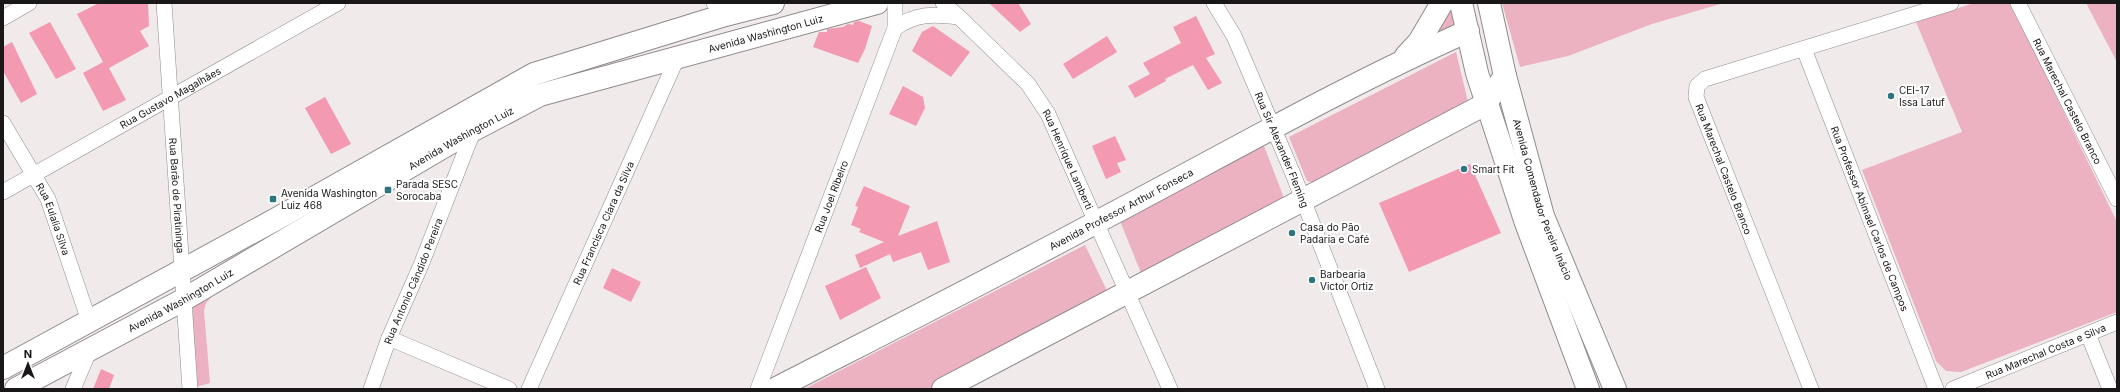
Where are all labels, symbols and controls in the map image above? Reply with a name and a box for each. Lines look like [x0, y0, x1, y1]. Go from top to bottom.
street label: Avenida Washington Luiz [707, 12, 825, 55]
street label: Rua Marechal Castelo Branco [2031, 36, 2104, 166]
street label: Rua Gustavo Magalhães [118, 64, 223, 131]
place label: CEI-17 Issa Latuf [1899, 84, 1945, 108]
street label: Rua Sir Alexander Fleming [1253, 90, 1311, 209]
marker: CEI-17 Issa Latuf [1886, 91, 1896, 101]
street label: Rua Marechal Castelo Branco [1693, 102, 1755, 236]
street label: Avenida Washington Luiz [406, 104, 516, 172]
street label: Rua Henrique Lamberti [1040, 107, 1096, 211]
street label: Avenida Comendador Pereira Inácio [1511, 117, 1575, 282]
street label: Rua Professor Abimael Carlos de Campos [1829, 124, 1911, 313]
street label: Rua Barão de Piratininga [167, 137, 187, 254]
street label: Rua Francisca Clara da Silva [570, 159, 636, 287]
street label: Rua Joel Ribeiro [812, 159, 850, 234]
place label: Smart Fit [1472, 163, 1515, 175]
marker: Smart Fit [1459, 164, 1469, 174]
street label: Avenida Professor Arthur Fonseca [1047, 166, 1195, 252]
place label: Parada SESC Sorocaba [396, 178, 458, 202]
street label: Rua Eulalia Silva [34, 181, 72, 257]
marker: Parada SESC Sorocaba [383, 185, 393, 195]
place label: Avenida Washington Luiz 468 [281, 187, 377, 211]
marker: Avenida Washington Luiz 468 [268, 194, 278, 204]
street label: Rua Antonio Cândido Pereira [381, 216, 445, 346]
place label: Casa do Pão Padaria e Café [1300, 221, 1369, 245]
marker: Casa do Pão Padaria e Café [1287, 228, 1297, 238]
street label: Avenida Washington Luiz [126, 266, 235, 334]
place label: Barbearia Victor Ortiz [1320, 268, 1374, 292]
marker: Barbearia Victor Ortiz [1307, 275, 1317, 285]
street label: Rua Marechal Costa e Silva [1984, 321, 2108, 381]
north arrow [8, 344, 48, 384]
text: N [24, 347, 32, 361]

